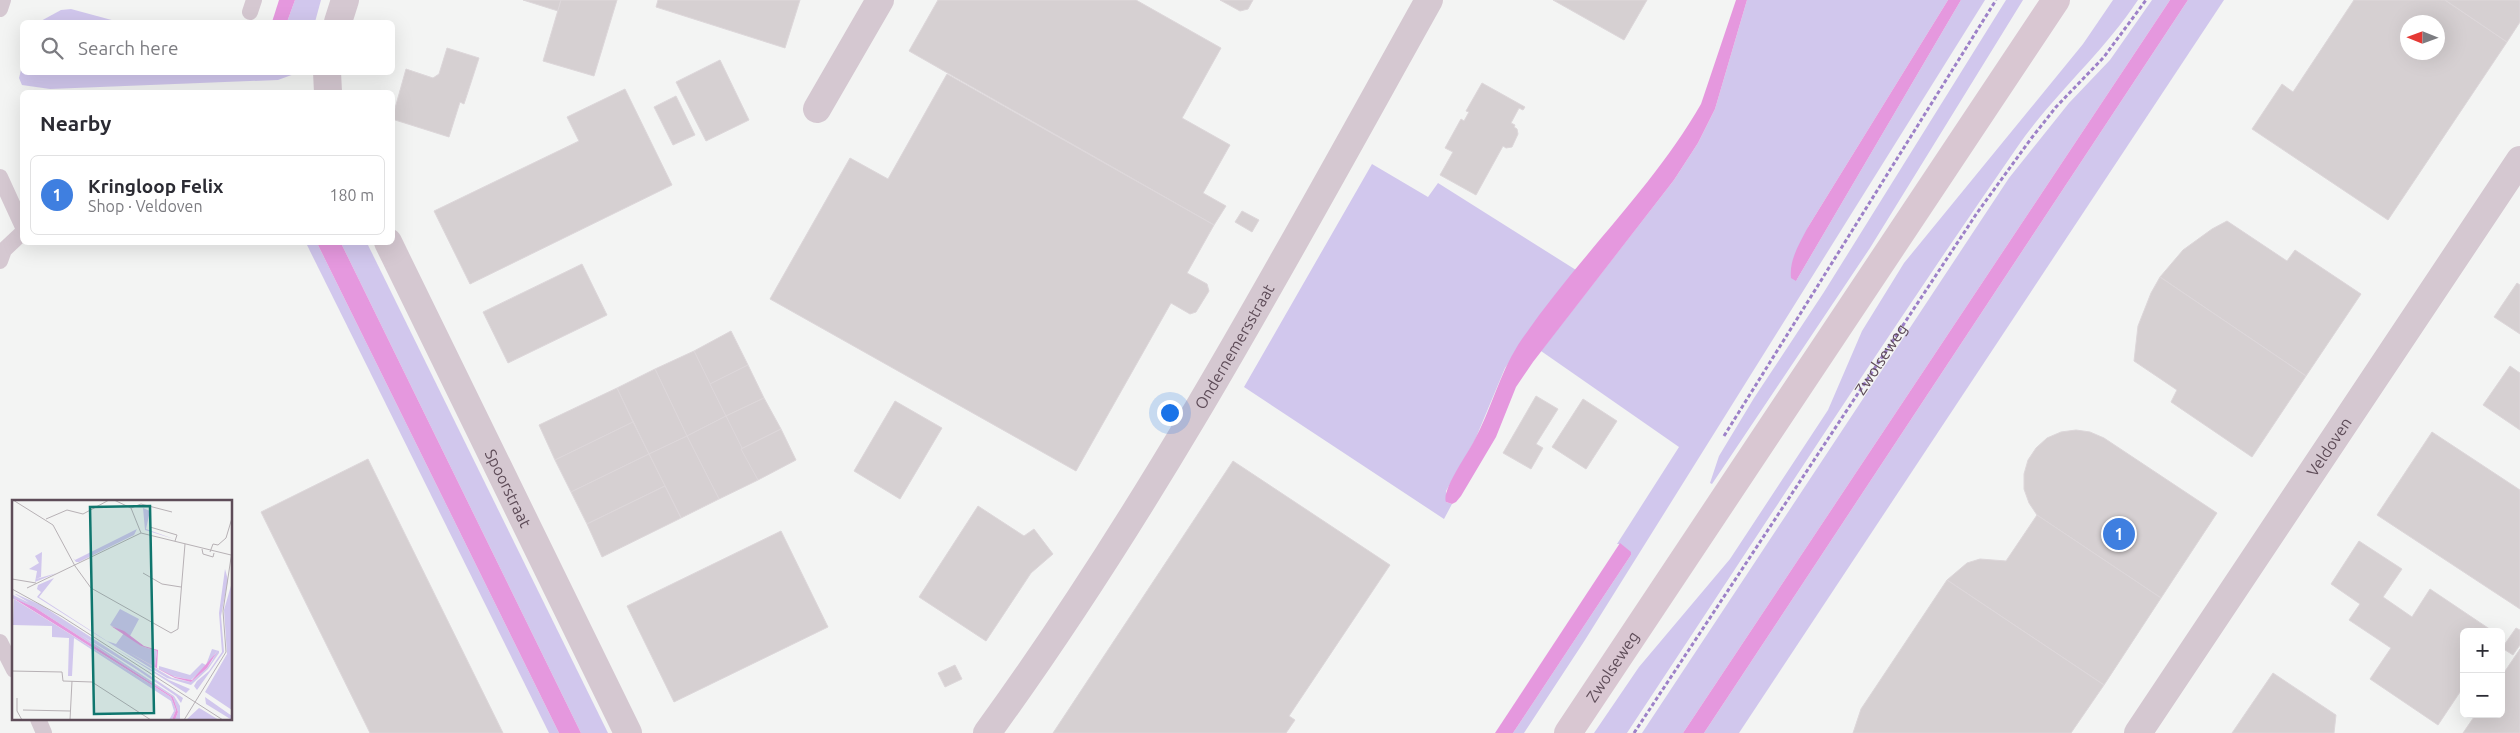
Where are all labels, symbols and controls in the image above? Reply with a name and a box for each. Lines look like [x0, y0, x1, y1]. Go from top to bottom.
north arrow [2400, 15, 2445, 60]
search box [20, 20, 395, 75]
icon: search [38, 34, 66, 62]
text: Search here [78, 37, 178, 59]
text: Nearby [40, 111, 111, 135]
text: Kringloop Felix [88, 175, 223, 197]
text: 1 [52, 186, 62, 204]
text: 180 m [329, 186, 374, 204]
text: Shop · Veldoven [88, 197, 203, 215]
street label: Ondernemersstraat [1191, 280, 1278, 412]
street label: Zwolseweg [1851, 320, 1911, 398]
your location [1157, 400, 1183, 426]
street label: Veldoven [2303, 414, 2355, 480]
street label: Spoorstraat [482, 446, 535, 531]
inset map [12, 500, 232, 720]
pin: 1 [2103, 515, 2135, 553]
street label: Zwolseweg [1582, 628, 1642, 705]
map controls [2460, 628, 2505, 718]
button: + [2460, 628, 2505, 673]
button: − [2460, 673, 2505, 718]

